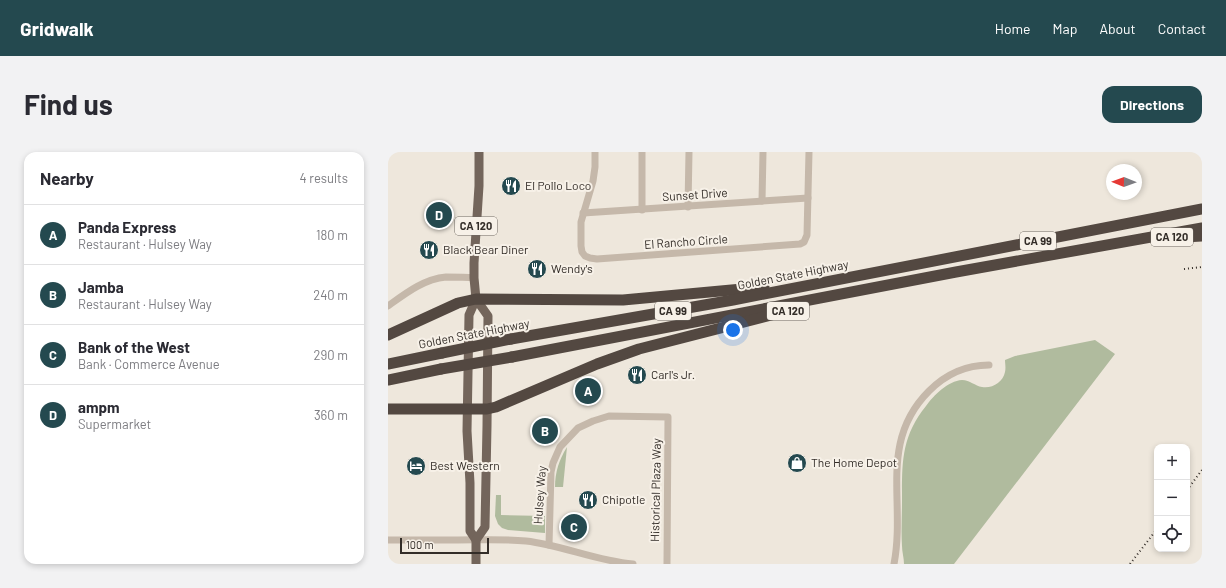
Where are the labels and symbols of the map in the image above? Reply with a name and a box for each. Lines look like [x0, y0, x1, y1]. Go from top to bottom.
north arrow [1106, 164, 1142, 200]
restaurant icon: El Pollo Loco [500, 175, 522, 197]
place label: El Pollo Loco [525, 178, 591, 192]
street label: Sunset Drive [662, 185, 728, 203]
pin: D [426, 200, 452, 230]
road number: CA 120 [455, 217, 497, 235]
road number: CA 120 [1151, 228, 1193, 246]
street label: El Rancho Circle [644, 231, 728, 251]
road number: CA 99 [1020, 232, 1056, 250]
restaurant icon: Black Bear Diner [418, 239, 440, 261]
place label: Black Bear Diner [443, 242, 529, 256]
street label: Golden State Highway [736, 256, 850, 292]
restaurant icon: Wendy's [526, 258, 548, 280]
place label: Wendy's [551, 261, 593, 275]
road number: CA 99 [655, 302, 691, 320]
road number: CA 120 [767, 302, 809, 320]
street label: Golden State Highway [417, 315, 531, 351]
your location [723, 320, 743, 340]
restaurant icon: Carl's Jr. [626, 364, 648, 386]
place label: Carl's Jr. [651, 367, 695, 381]
pin: A [575, 376, 601, 406]
pin: B [532, 416, 558, 446]
street label: Historical Plaza Way [647, 438, 663, 542]
shop icon: The Home Depot [786, 452, 808, 474]
hotel icon: Best Western [405, 455, 427, 477]
place label: The Home Depot [811, 455, 897, 469]
place label: Best Western [430, 458, 500, 472]
street label: Hulsey Way [530, 465, 548, 525]
restaurant icon: Chipotle [577, 489, 599, 511]
place label: Chipotle [602, 492, 645, 506]
pin: C [561, 512, 587, 542]
scale bar [400, 536, 489, 555]

